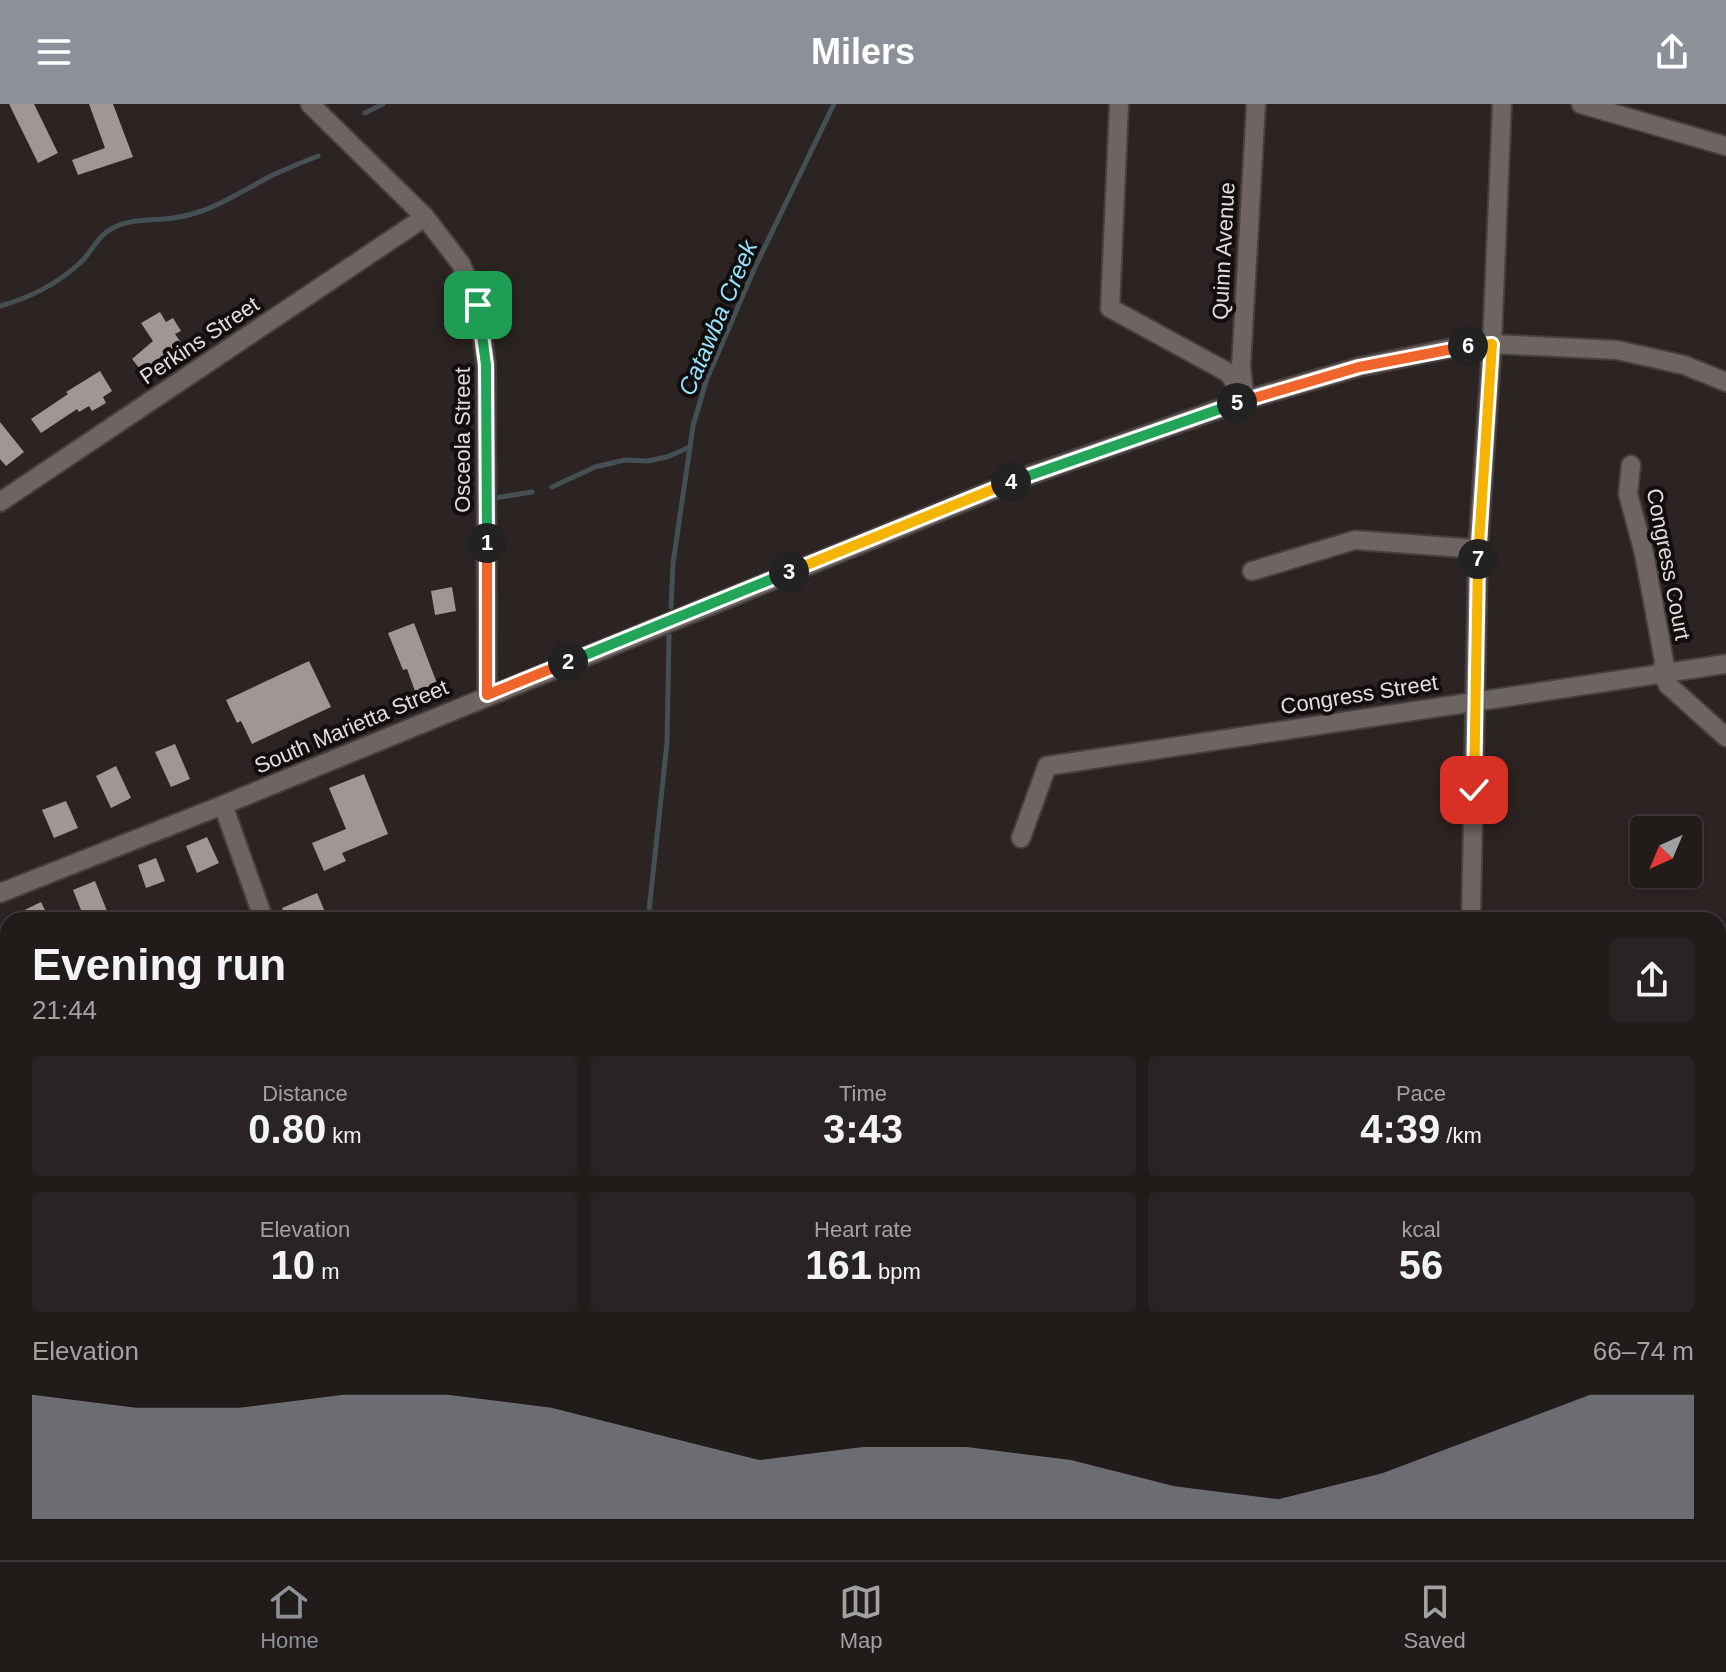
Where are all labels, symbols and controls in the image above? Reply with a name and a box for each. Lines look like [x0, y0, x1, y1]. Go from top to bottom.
icon: menu [32, 30, 76, 74]
icon: share [1650, 30, 1694, 74]
text: Milers [811, 31, 915, 72]
street label: Quinn Avenue [1207, 182, 1240, 320]
water label: Catawba Creek [673, 235, 763, 399]
pin [444, 271, 512, 339]
icon: arrive [456, 283, 500, 327]
street label: Perkins Street [135, 291, 264, 389]
pin: 6 [1448, 326, 1488, 366]
text: 6 [1462, 333, 1474, 358]
street label: Osceola Street [450, 367, 475, 513]
pin: 5 [1217, 383, 1257, 423]
text: 5 [1231, 390, 1243, 415]
pin: 4 [991, 462, 1031, 502]
text: 4 [1005, 469, 1017, 494]
street label: Congress Court [1642, 486, 1695, 642]
pin: 1 [467, 523, 507, 563]
text: 1 [481, 530, 493, 555]
pin: 7 [1458, 539, 1498, 579]
text: 7 [1472, 546, 1484, 571]
pin: 3 [769, 552, 809, 592]
text: 3 [783, 559, 795, 584]
pin: 2 [548, 642, 588, 682]
text: 2 [562, 649, 574, 674]
street label: Congress Street [1279, 670, 1440, 719]
street label: South Marietta Street [251, 674, 452, 779]
pin [1440, 756, 1508, 824]
icon: check [1452, 768, 1496, 812]
north arrow [1630, 816, 1702, 888]
map controls [1630, 816, 1702, 888]
button: share [1610, 938, 1694, 1022]
text: Evening run [32, 940, 286, 989]
text: 21:44 [32, 995, 97, 1025]
text: Distance [262, 1081, 348, 1106]
text: Time [839, 1081, 887, 1106]
text: Pace [1396, 1081, 1446, 1106]
text: 0.80 [248, 1107, 326, 1151]
text: 3:43 [823, 1107, 903, 1151]
text: 4:39 [1360, 1107, 1440, 1151]
text: km [326, 1123, 362, 1148]
text: /km [1440, 1123, 1482, 1148]
text: Elevation [260, 1217, 350, 1242]
text: Heart rate [814, 1217, 912, 1242]
text: kcal [1401, 1217, 1441, 1242]
text: 10 [271, 1243, 315, 1287]
text: 161 [805, 1243, 872, 1287]
text: 56 [1399, 1243, 1443, 1287]
text: m [315, 1259, 339, 1284]
text: bpm [872, 1259, 921, 1284]
text: Elevation [32, 1336, 139, 1366]
text: 66–74 m [1593, 1336, 1694, 1366]
tab: Home [260, 1580, 319, 1654]
tab: Map [839, 1580, 883, 1654]
tab: Saved [1403, 1580, 1466, 1654]

